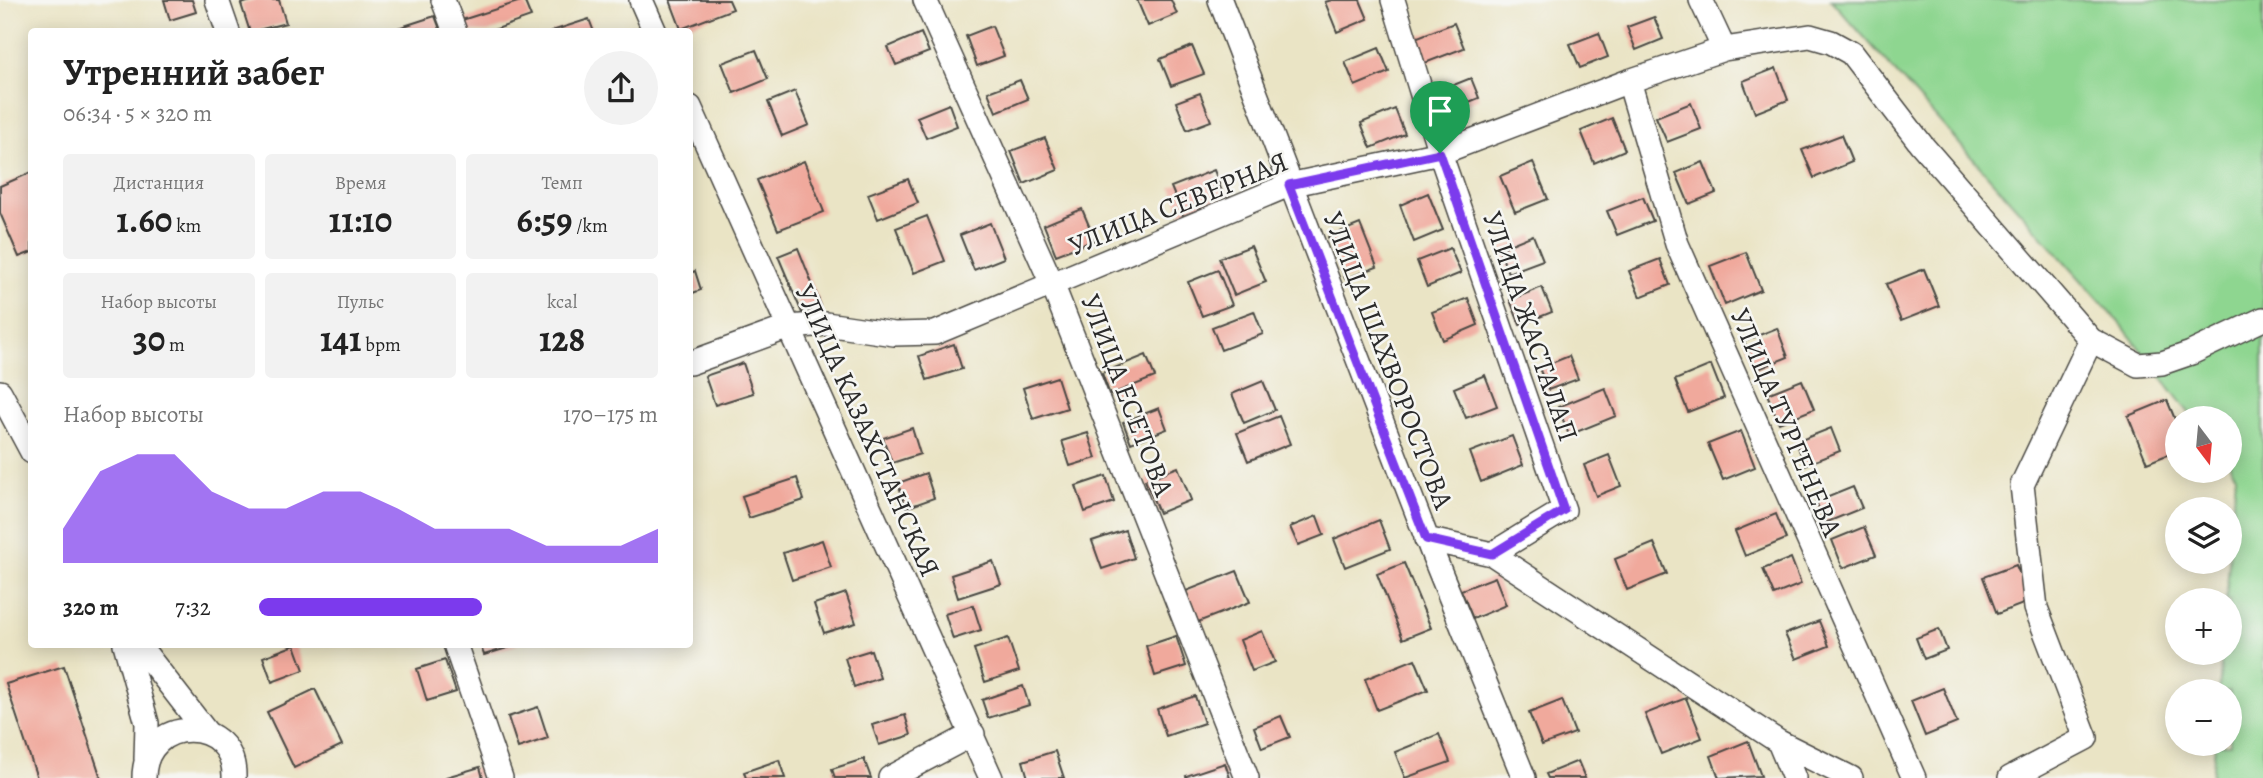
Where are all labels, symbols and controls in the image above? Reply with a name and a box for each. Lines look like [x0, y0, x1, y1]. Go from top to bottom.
text: Утренний забег [63, 46, 324, 98]
button: share [584, 51, 658, 125]
pin [1410, 81, 1470, 153]
icon: arrive [1421, 92, 1459, 130]
text: 06:34 · 5 × 320 m [63, 98, 212, 129]
street label: УЛИЦА СЕВЕРНАЯ [1063, 143, 1294, 265]
text: Дистанция [114, 170, 204, 196]
text: Время [335, 170, 386, 196]
text: Темп [541, 170, 583, 196]
text: 1.60 [116, 196, 172, 244]
text: 11:10 [329, 196, 392, 244]
text: 6:59 [517, 196, 572, 244]
street label: УЛИЦА ШАХВОРОСТОВА [1314, 206, 1463, 515]
street label: УЛИЦА ЖАСТАЛАП [1473, 206, 1587, 446]
text: km [172, 213, 201, 239]
text: /km [572, 213, 608, 239]
street label: УЛИЦА КАЗАХСТАНСКАЯ [785, 278, 949, 583]
text: Набор высоты [101, 289, 217, 315]
text: Пульс [337, 289, 384, 315]
text: kcal [547, 289, 577, 315]
street label: УЛИЦА ЕСЕТОВА [1071, 289, 1183, 502]
street label: УЛИЦА ТУРГЕНЕВА [1721, 303, 1852, 543]
text: 30 [133, 315, 165, 363]
text: 141 [320, 315, 362, 363]
text: 128 [539, 315, 585, 363]
text: m [165, 332, 185, 358]
text: bpm [362, 332, 401, 358]
text: Набор высоты [63, 399, 204, 430]
text: 170–175 m [563, 399, 658, 430]
north arrow [2165, 406, 2242, 483]
map controls [2165, 406, 2242, 756]
button: layers [2165, 497, 2242, 574]
button: + [2165, 588, 2242, 665]
text: 320 m [63, 592, 119, 623]
text: 7:32 [175, 592, 211, 623]
button: − [2165, 679, 2242, 756]

